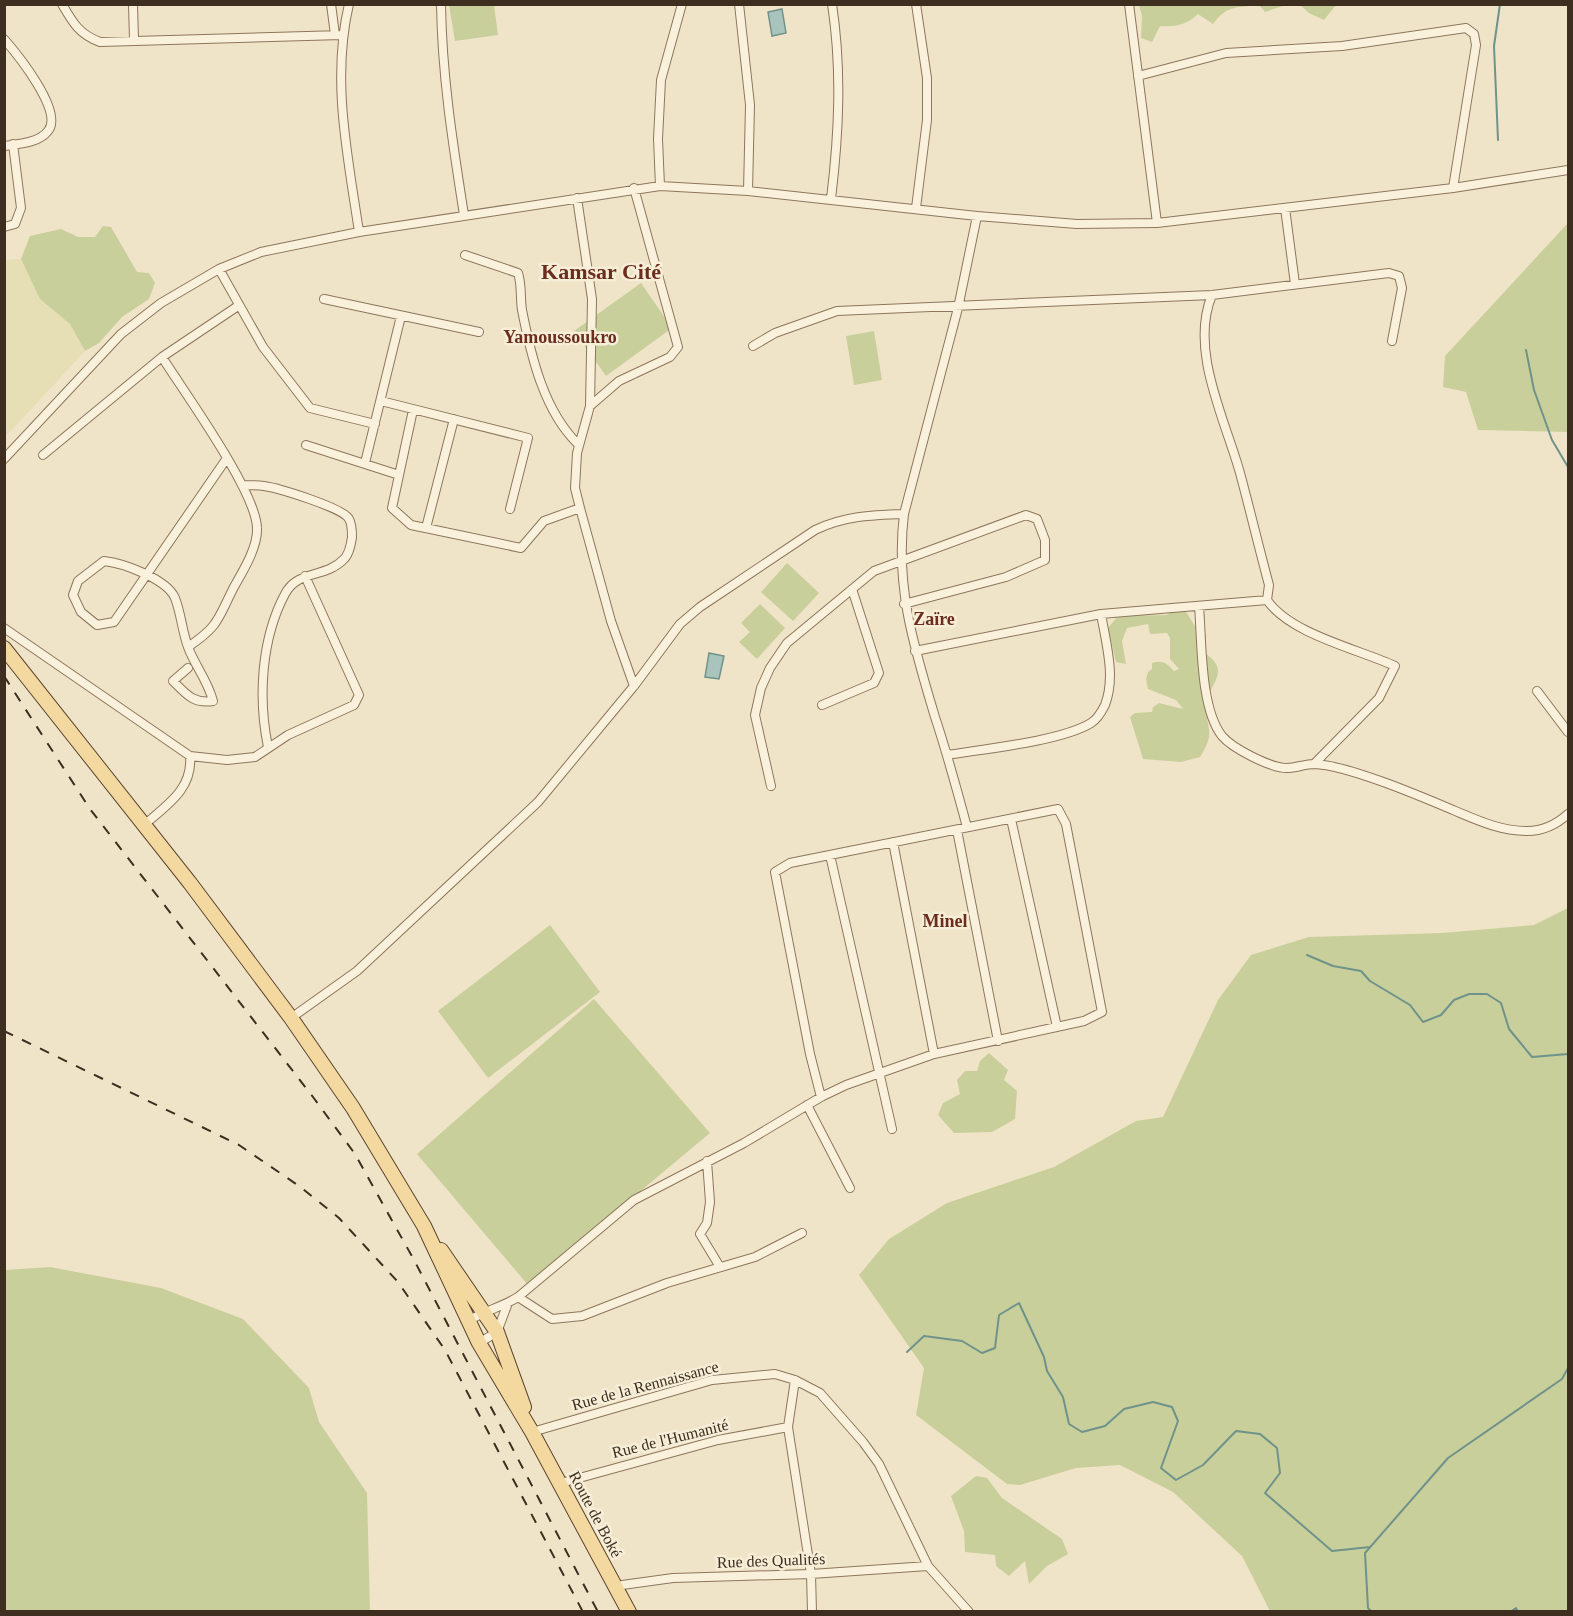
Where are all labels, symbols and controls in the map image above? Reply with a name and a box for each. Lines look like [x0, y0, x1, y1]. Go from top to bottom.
district label: Kamsar Cité [541, 259, 661, 284]
district label: Yamoussoukro [503, 327, 617, 347]
district label: Zaïre [913, 609, 955, 629]
district label: Minel [923, 911, 968, 931]
street label: Rue de la Rennaissance [570, 1358, 720, 1413]
street label: Rue de l'Humanité [610, 1416, 730, 1461]
street label: Route de Boké [566, 1468, 625, 1560]
street label: Rue des Qualités [717, 1550, 825, 1571]

